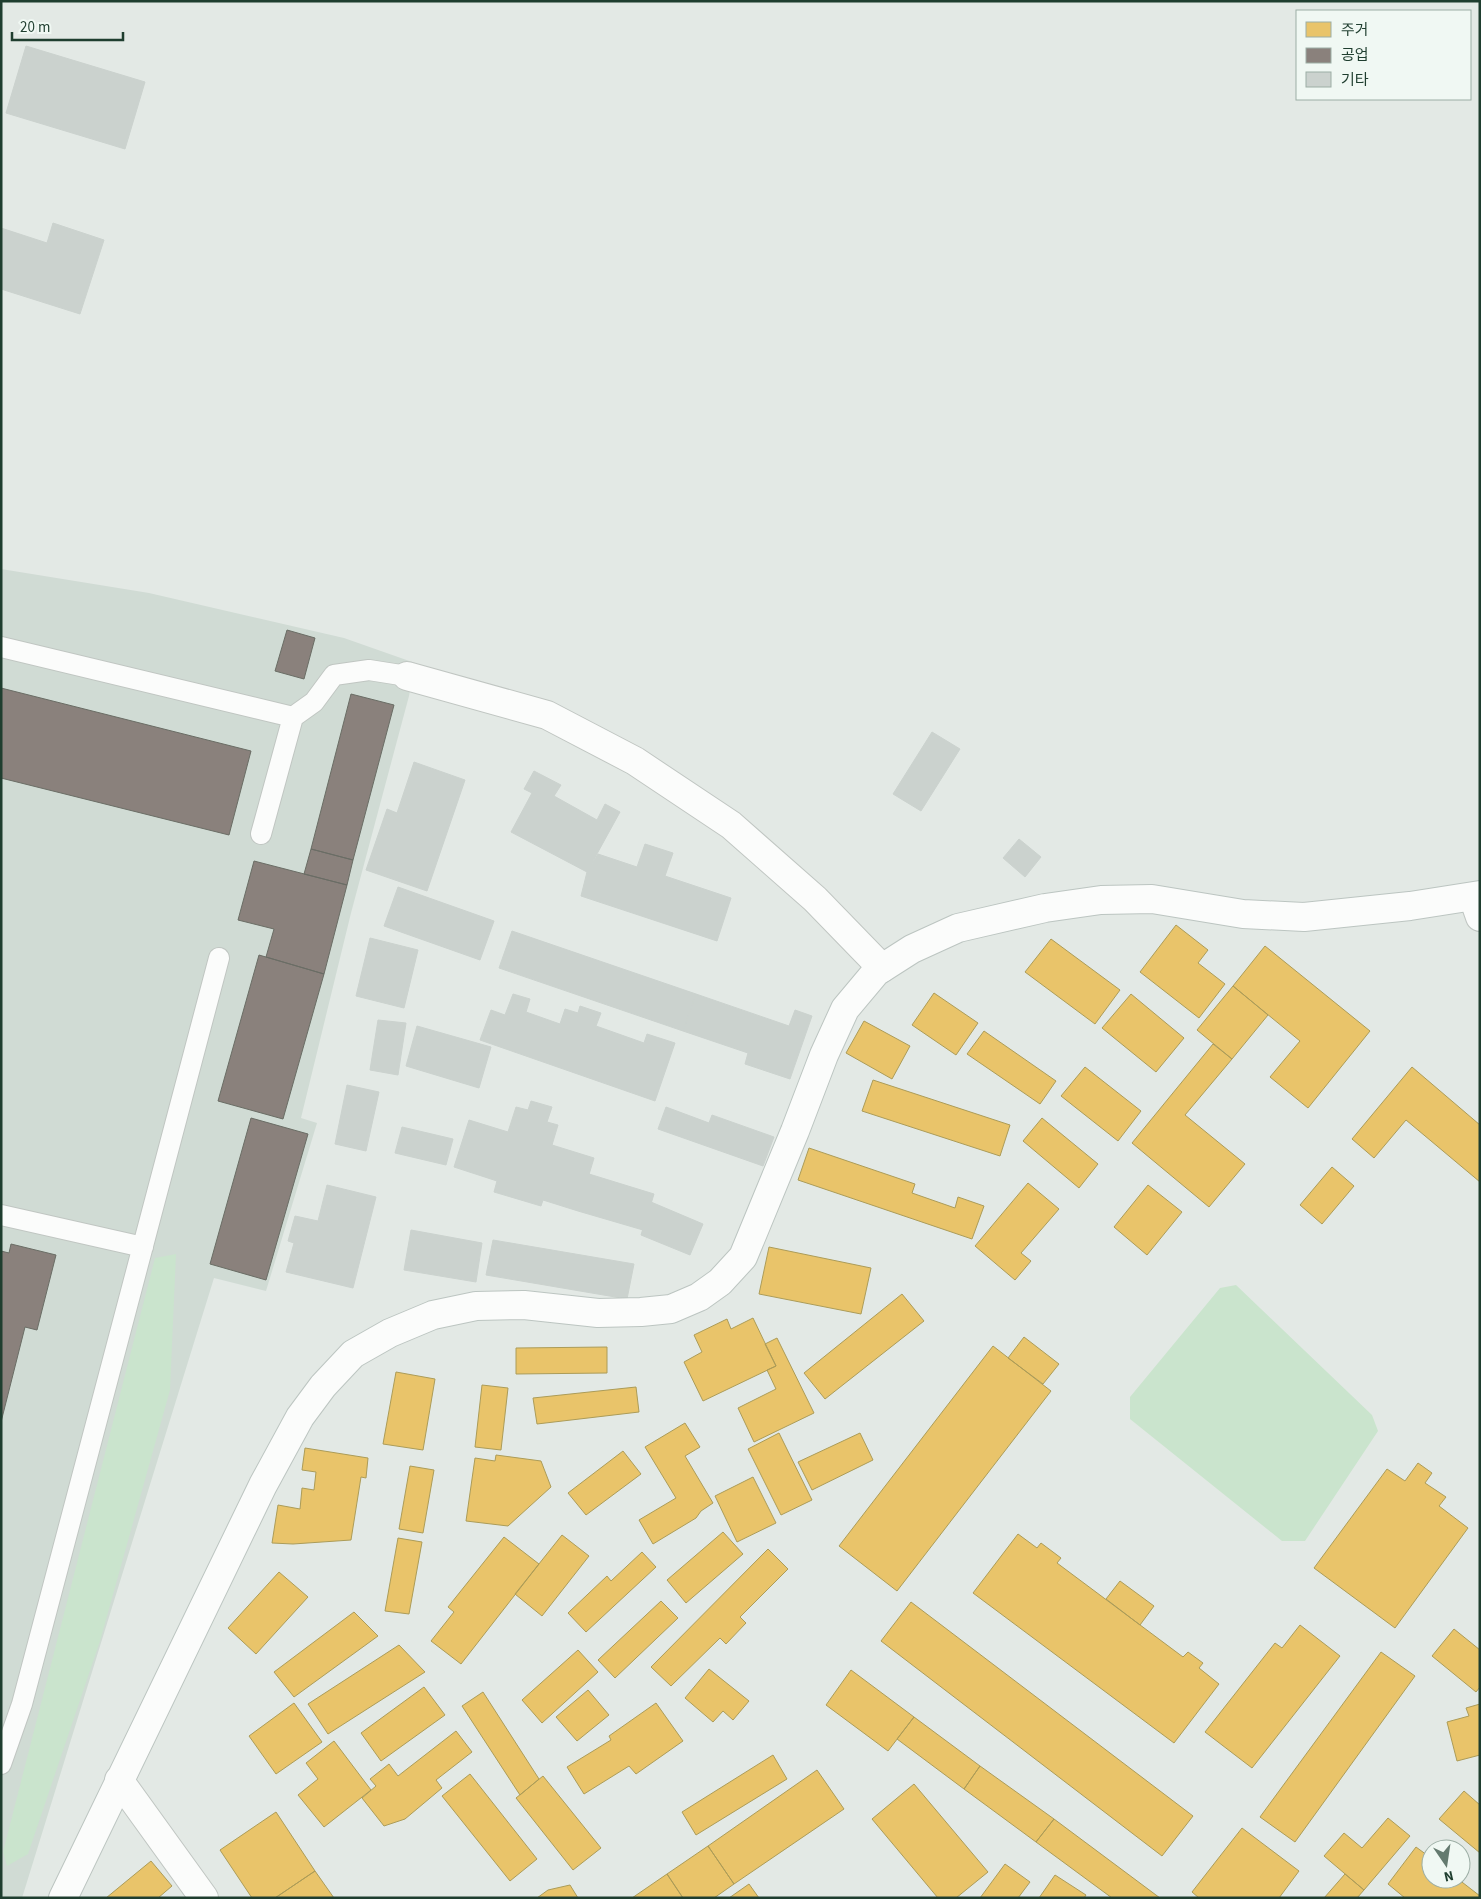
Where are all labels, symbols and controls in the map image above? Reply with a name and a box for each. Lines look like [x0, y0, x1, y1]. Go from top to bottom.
scale bar [12, 10, 124, 42]
legend [1296, 10, 1471, 100]
text: 20 m [20, 17, 50, 38]
text: 주거 [1341, 20, 1369, 41]
text: 공업 [1341, 45, 1369, 66]
text: 기타 [1341, 70, 1369, 91]
north arrow [1421, 1839, 1471, 1889]
text: N [1442, 1865, 1455, 1886]

